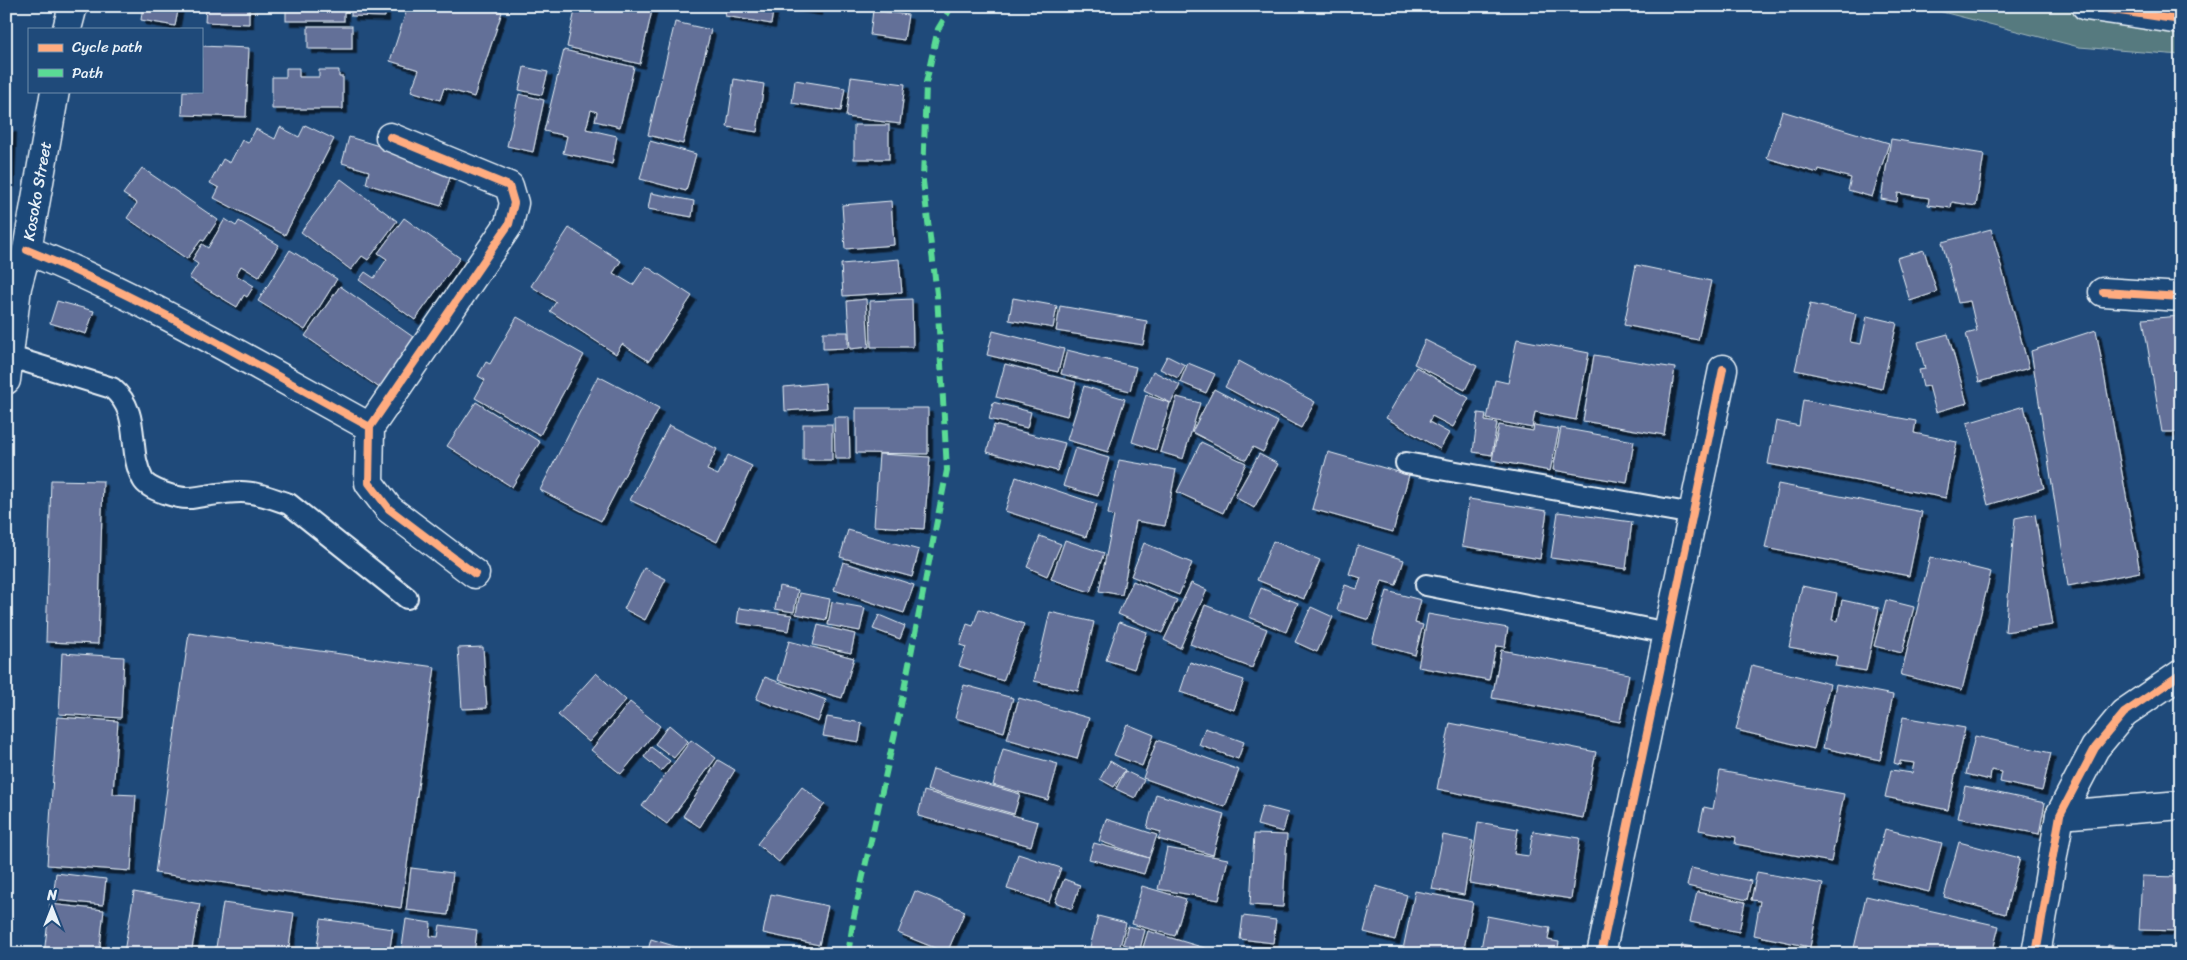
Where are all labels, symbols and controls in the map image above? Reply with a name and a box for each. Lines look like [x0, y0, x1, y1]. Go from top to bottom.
legend [28, 28, 202, 92]
text: Cycle path [72, 34, 143, 60]
text: Path [72, 60, 103, 86]
street label: Kosoko Street [14, 139, 60, 243]
north arrow [28, 882, 78, 932]
text: N [46, 883, 57, 908]

